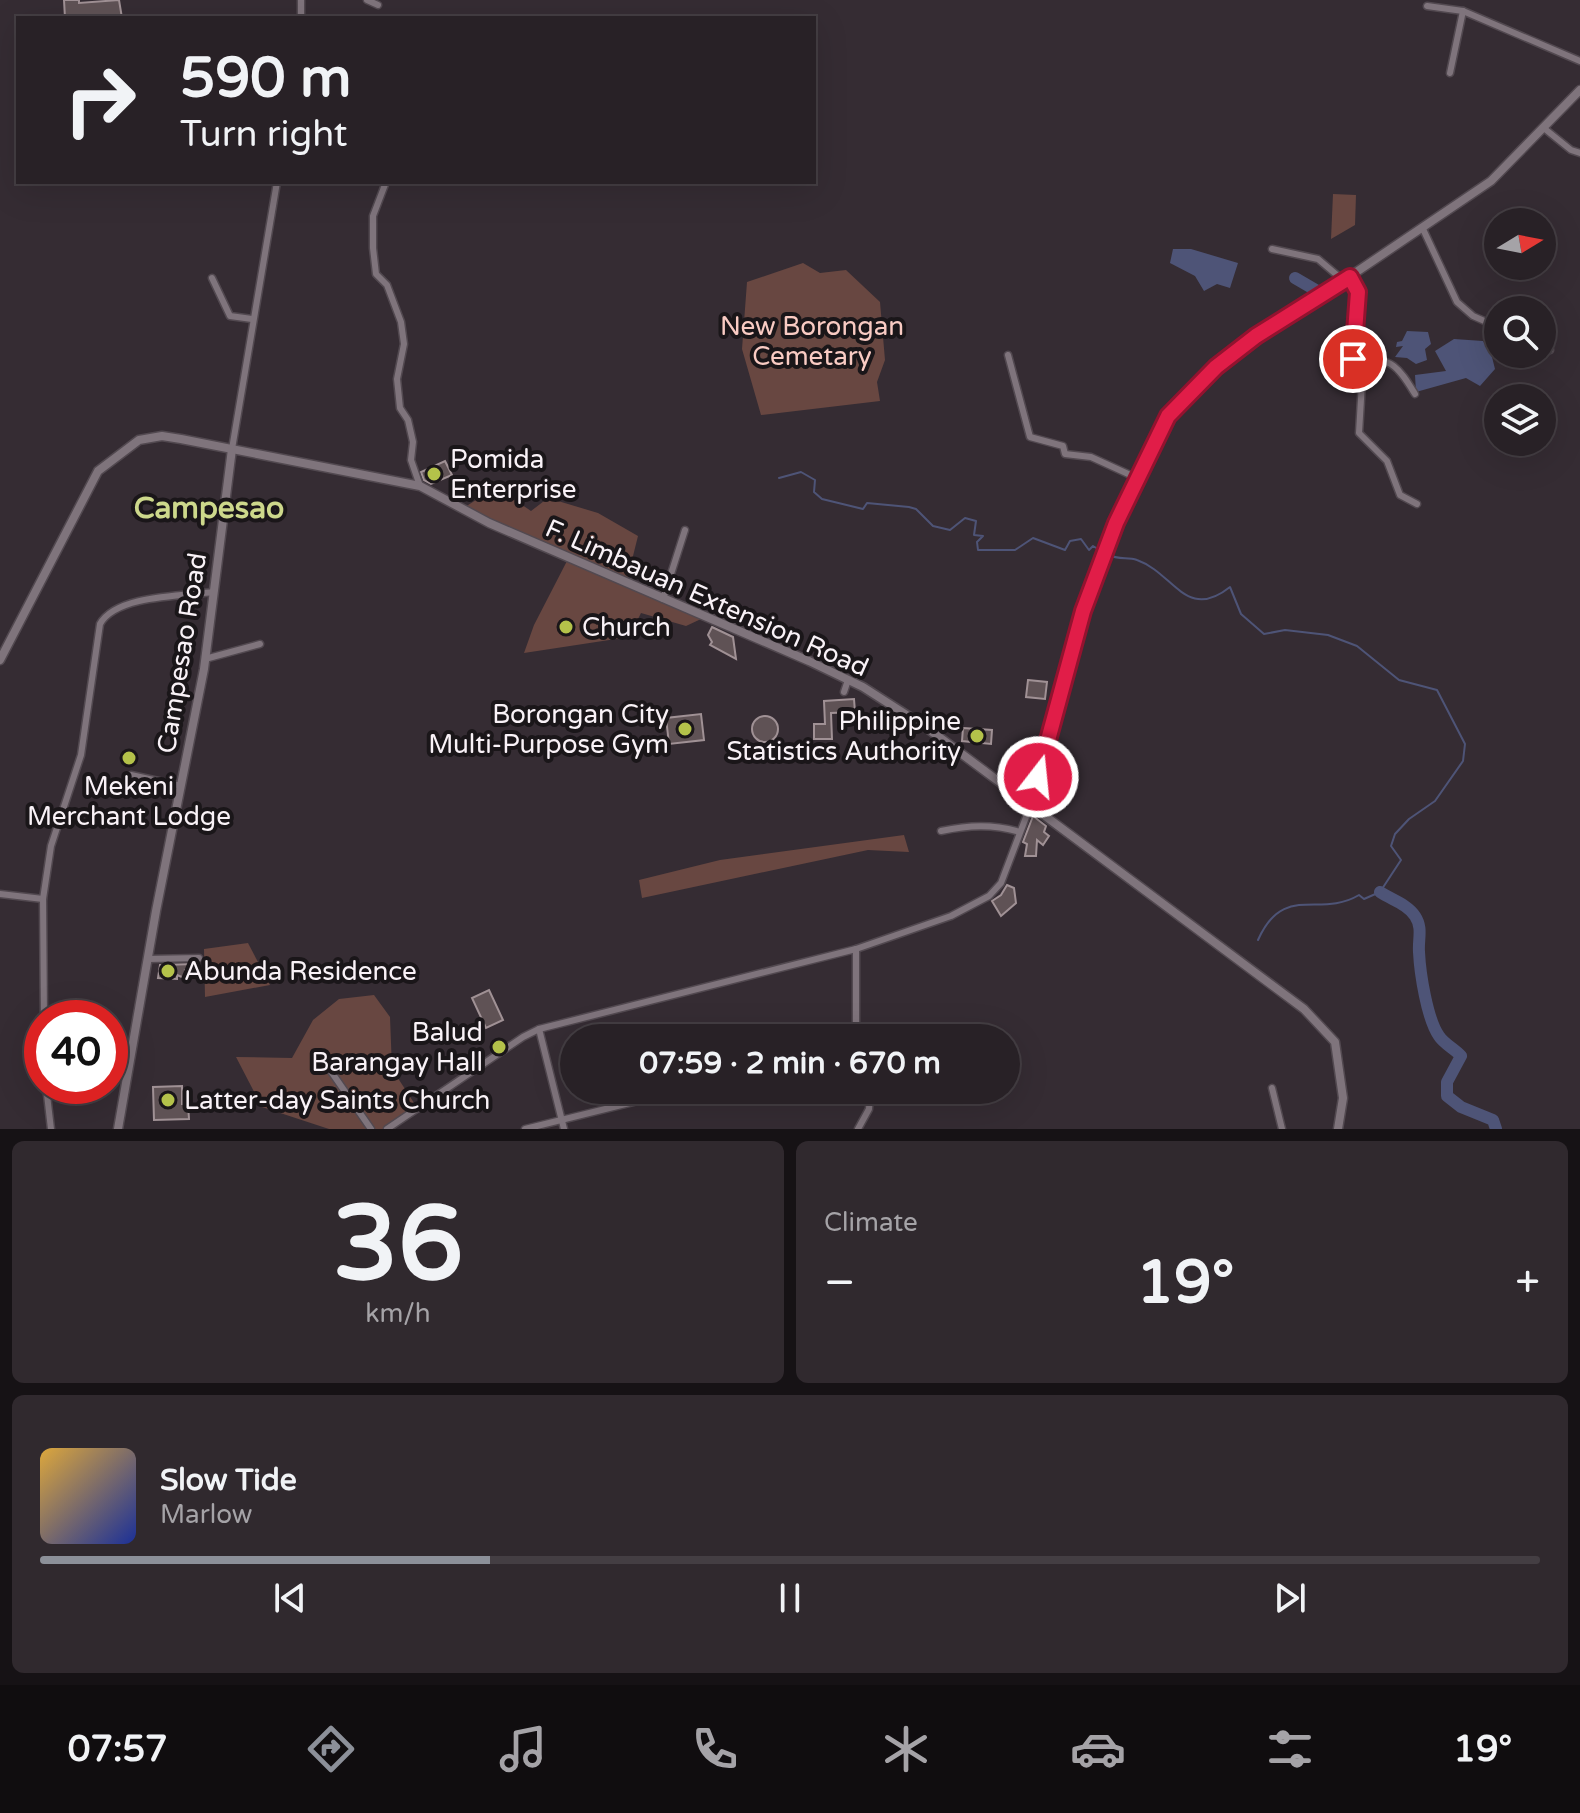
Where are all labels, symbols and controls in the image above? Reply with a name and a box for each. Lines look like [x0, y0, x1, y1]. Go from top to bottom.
text: 590 m [180, 45, 351, 112]
icon: right [48, 48, 152, 152]
text: Turn right [180, 113, 347, 156]
north arrow [1484, 208, 1556, 280]
map controls [1484, 208, 1556, 456]
button: search [1484, 296, 1556, 368]
park label: New Borongan Cemetary [720, 311, 904, 372]
pin [1319, 325, 1387, 393]
icon: arrive [1331, 337, 1375, 381]
button: layers [1484, 384, 1556, 456]
place label: Pomida Enterprise [450, 444, 576, 505]
marker: Pomida Enterprise [425, 465, 443, 483]
district label: Campesao [134, 490, 284, 527]
street label: F. Limbauan Extension Road [541, 513, 873, 683]
street label: Campesao Road [151, 550, 213, 756]
place label: Church [582, 612, 671, 643]
marker: Church [557, 618, 575, 636]
place label: Borongan City Multi-Purpose Gym [428, 699, 669, 760]
place label: Philippine Statistics Authority [726, 706, 961, 767]
marker: Borongan City Multi-Purpose Gym [676, 720, 694, 738]
marker: Philippine Statistics Authority [968, 727, 986, 745]
position arrow [996, 735, 1080, 819]
marker: Mekeni Merchant Lodge [120, 749, 138, 767]
place label: Mekeni Merchant Lodge [27, 771, 231, 832]
place label: Abunda Residence [184, 956, 417, 987]
marker: Abunda Residence [159, 962, 177, 980]
speed limit sign: 40 [24, 1000, 128, 1104]
place label: Balud Barangay Hall [311, 1017, 483, 1078]
marker: Balud Barangay Hall [490, 1038, 508, 1056]
text: 07:59 · 2 min · 670 m [639, 1045, 941, 1082]
place label: Latter-day Saints Church [184, 1085, 490, 1116]
marker: Latter-day Saints Church [159, 1091, 177, 1109]
text: 36 [333, 1183, 463, 1308]
text: Climate [824, 1207, 918, 1238]
text: 19° [1136, 1247, 1234, 1319]
text: − [824, 1257, 855, 1310]
text: + [1515, 1257, 1540, 1310]
text: km/h [365, 1298, 431, 1329]
text: Slow Tide [160, 1462, 297, 1499]
text: Marlow [160, 1499, 252, 1530]
icon: previous [268, 1576, 312, 1620]
icon: pause [768, 1576, 812, 1620]
icon: next [1268, 1576, 1312, 1620]
icon: directions [303, 1721, 359, 1777]
icon: music [495, 1721, 551, 1777]
icon: phone [687, 1721, 743, 1777]
icon: climate [878, 1721, 934, 1777]
icon: car [1070, 1721, 1126, 1777]
icon: filters [1262, 1721, 1318, 1777]
text: 07:57 [68, 1728, 168, 1771]
text: 19° [1453, 1728, 1512, 1771]

